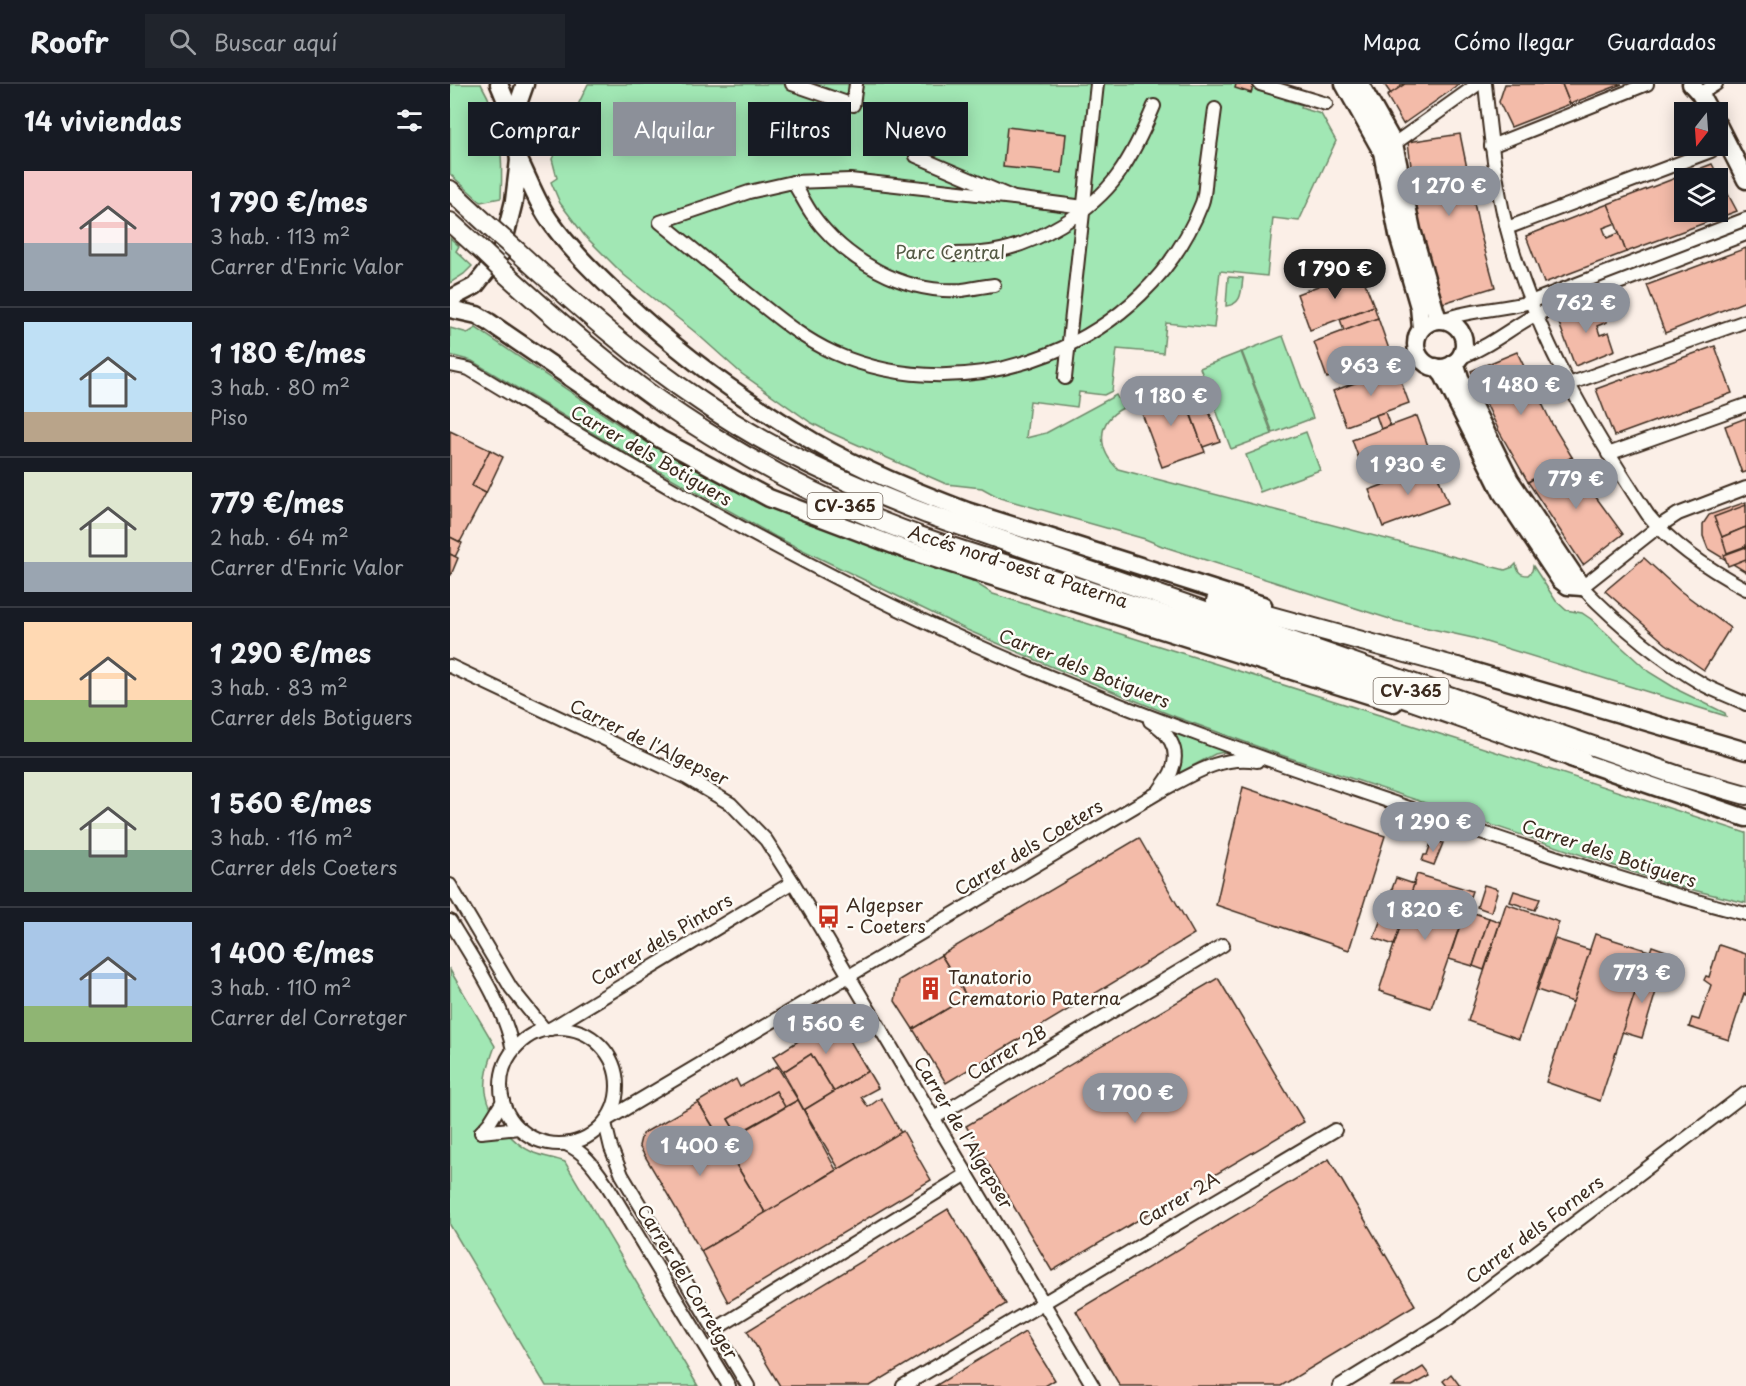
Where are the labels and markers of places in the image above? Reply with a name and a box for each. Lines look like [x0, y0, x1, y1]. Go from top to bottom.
pin: 1 270 € [1394, 166, 1504, 217]
pin: 1 790 € [1280, 249, 1390, 300]
pin: 762 € [1544, 283, 1628, 334]
pin: 963 € [1329, 346, 1413, 397]
pin: 1 480 € [1466, 365, 1576, 416]
pin: 1 180 € [1116, 376, 1226, 427]
pin: 1 930 € [1353, 445, 1463, 496]
pin: 779 € [1534, 459, 1618, 510]
pin: 1 290 € [1378, 802, 1488, 853]
pin: 1 820 € [1370, 890, 1480, 941]
place label: Algepser - Coeters [846, 891, 926, 939]
bus stop icon: Algepser - Coeters [815, 903, 841, 929]
pin: 773 € [1600, 953, 1684, 1004]
place label: Tanatorio Crematorio Paterna [948, 963, 1121, 1011]
building icon: Tanatorio Crematorio Paterna [917, 975, 943, 1001]
pin: 1 560 € [771, 1004, 881, 1055]
pin: 1 700 € [1080, 1073, 1190, 1124]
pin: 1 400 € [645, 1126, 755, 1177]

